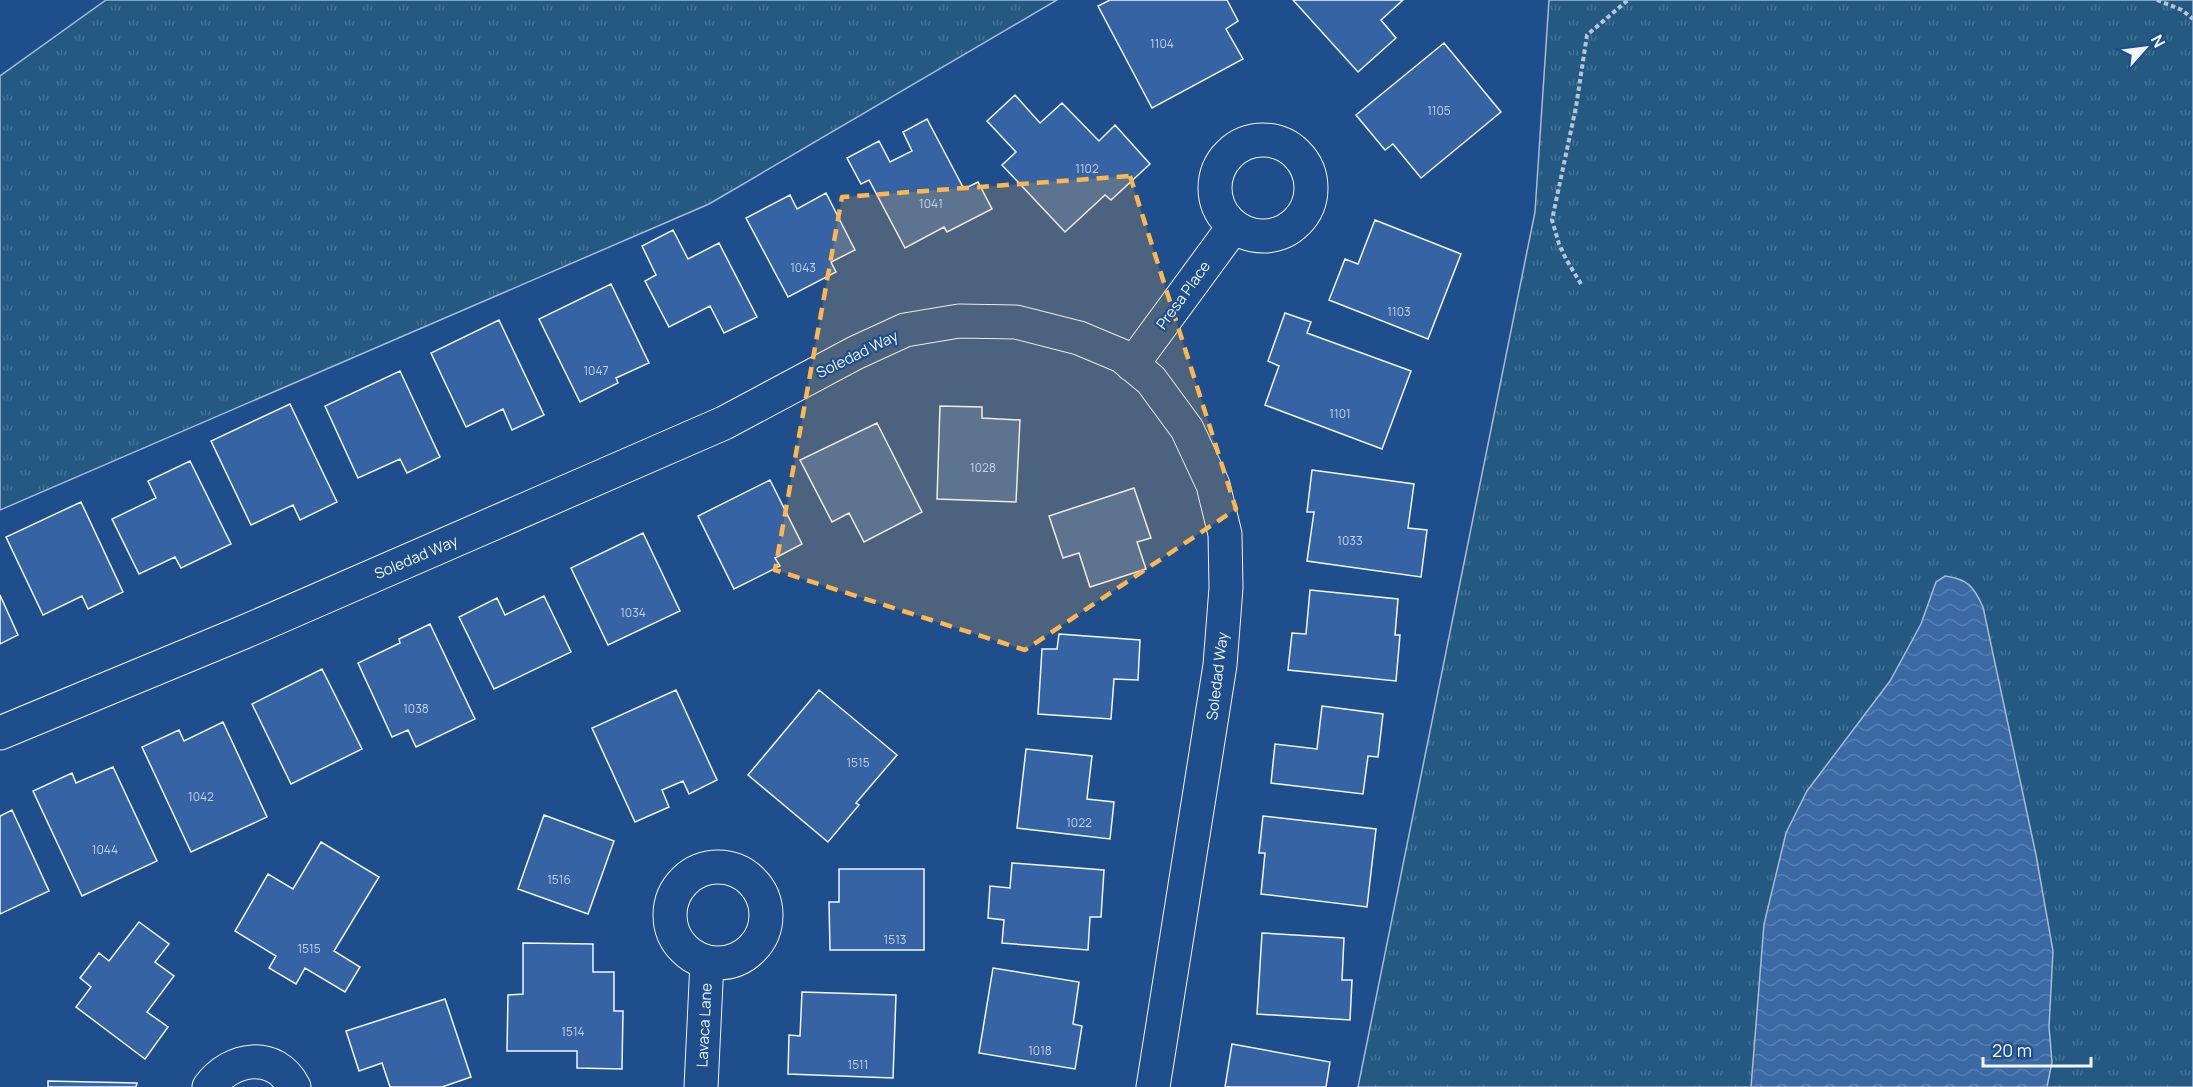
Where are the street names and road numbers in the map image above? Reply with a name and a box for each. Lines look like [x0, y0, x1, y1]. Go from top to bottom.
street label: Presa Place [1151, 256, 1215, 334]
street label: Soledad Way [813, 325, 902, 383]
street label: Soledad Way [371, 530, 461, 584]
street label: Soledad Way [1201, 631, 1233, 721]
street label: Lavaca Lane [691, 982, 717, 1068]

